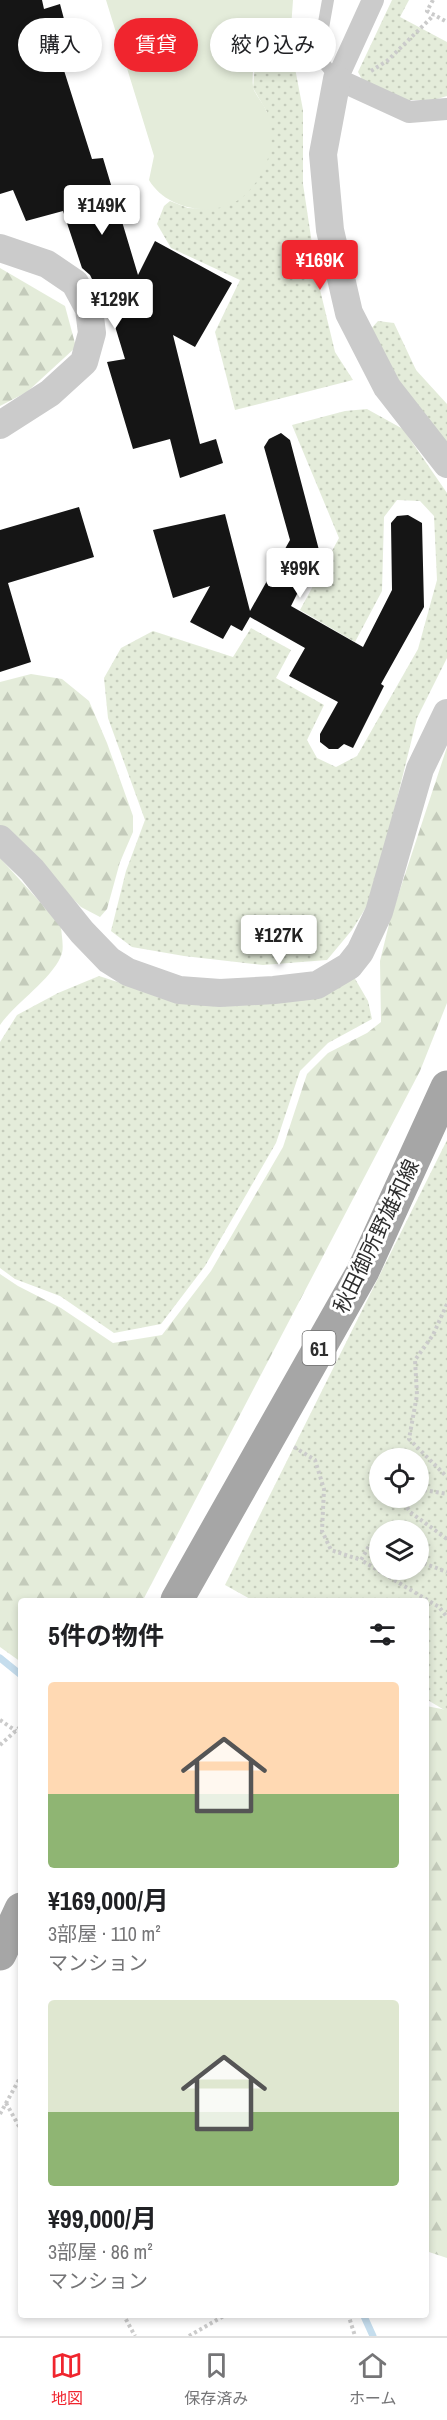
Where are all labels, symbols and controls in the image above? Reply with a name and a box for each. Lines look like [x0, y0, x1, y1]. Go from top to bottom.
chip: 購入 [18, 18, 102, 72]
chip: 賃貸 [114, 18, 198, 72]
chip: 絞り込み [210, 18, 336, 72]
pin: ¥149K [60, 185, 144, 236]
text: ¥149K [78, 191, 126, 218]
pin: ¥169K [278, 240, 362, 291]
text: ¥169K [296, 246, 344, 273]
pin: ¥129K [73, 279, 157, 330]
text: ¥129K [91, 285, 139, 312]
pin: ¥99K [264, 548, 336, 599]
text: ¥99K [280, 554, 320, 581]
pin: ¥127K [237, 915, 321, 966]
text: ¥127K [255, 921, 303, 948]
street label: 秋田御所野雄和線 [326, 1154, 426, 1318]
road number: 61 [302, 1331, 336, 1365]
map controls [369, 1448, 429, 1580]
button: locate [369, 1448, 429, 1508]
button: layers [369, 1520, 429, 1580]
text: 5件の物件 [48, 1618, 164, 1653]
icon: filters [366, 1618, 399, 1651]
icon: home [170, 1721, 278, 1829]
text: ¥169,000/月 [48, 1883, 169, 1918]
text: 3部屋 · 110 m² [48, 1920, 161, 1947]
text: マンション [48, 1949, 148, 1976]
icon: home [170, 2039, 278, 2147]
text: ¥99,000/月 [48, 2201, 157, 2236]
text: 3部屋 · 86 m² [48, 2238, 153, 2265]
text: マンション [48, 2267, 148, 2294]
tab: 地図 [50, 2349, 83, 2409]
tab: 保存済み [184, 2349, 248, 2409]
tab: ホーム [349, 2349, 397, 2409]

